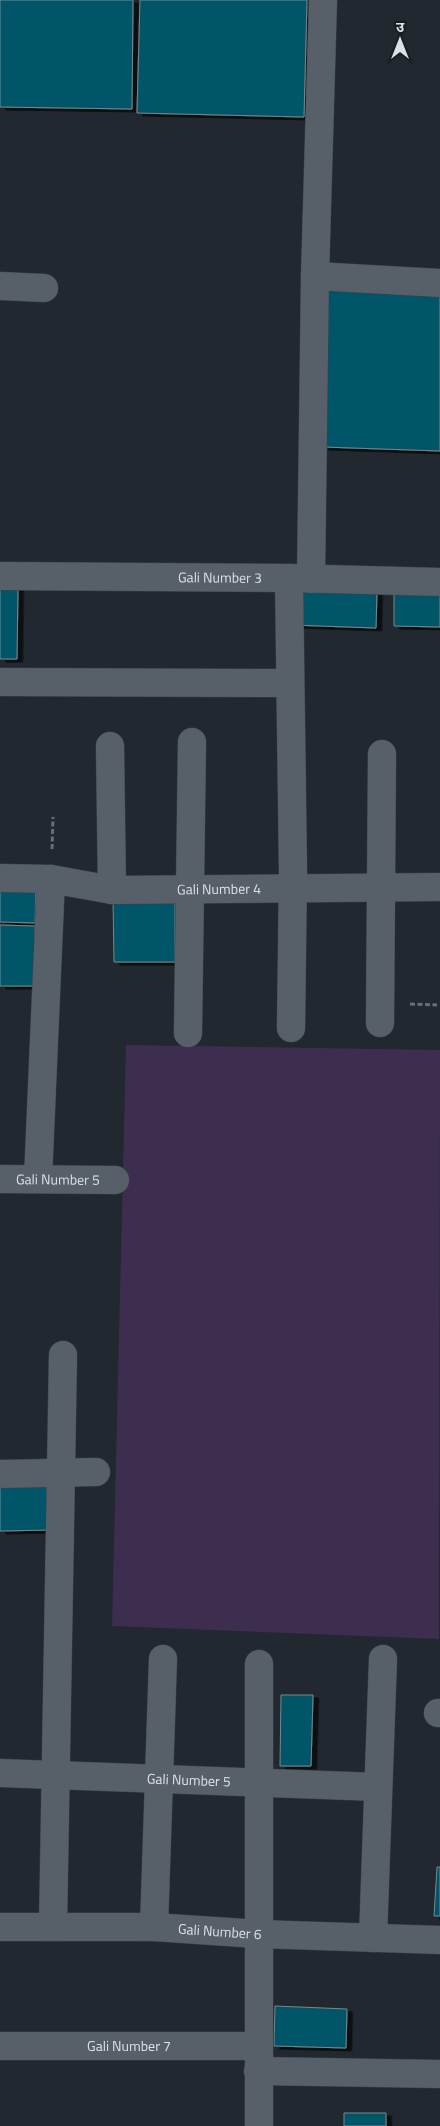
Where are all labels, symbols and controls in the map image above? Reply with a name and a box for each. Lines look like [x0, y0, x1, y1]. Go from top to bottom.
north arrow [375, 15, 425, 65]
text: उ [396, 16, 405, 37]
street label: Gali Number 3 [178, 566, 262, 588]
street label: Gali Number 4 [177, 878, 261, 899]
street label: Gali Number 5 [16, 1168, 100, 1190]
street label: Gali Number 5 [147, 1767, 231, 1792]
street label: Gali Number 6 [177, 1918, 263, 1944]
street label: Gali Number 7 [87, 2035, 171, 2056]

